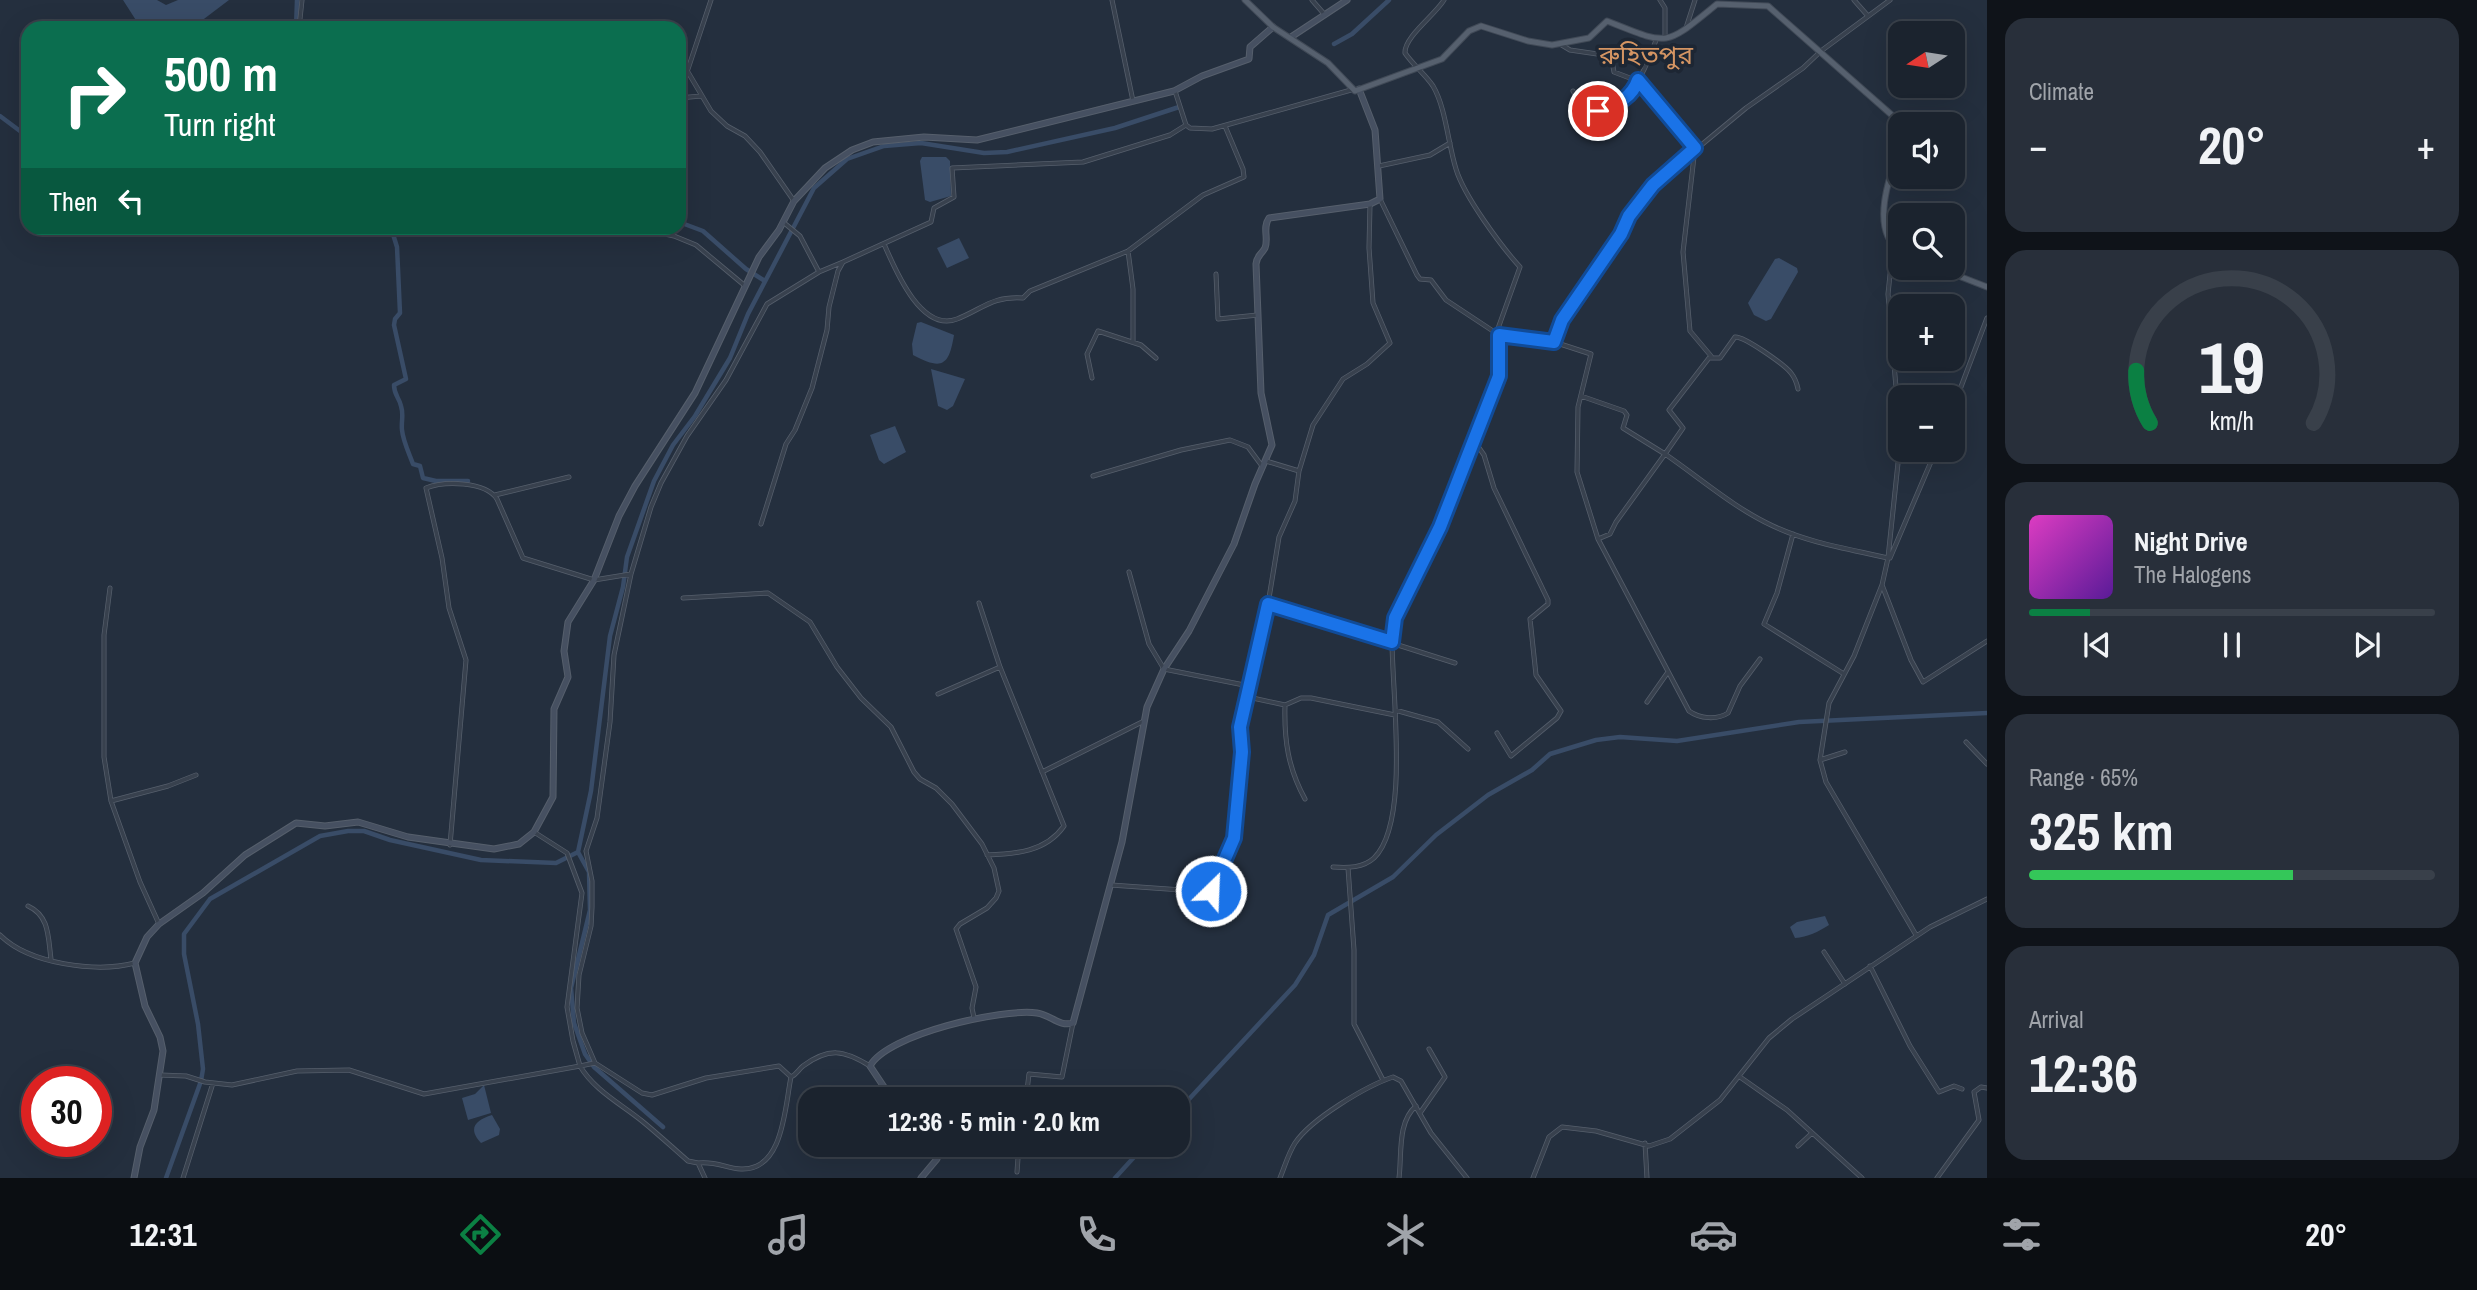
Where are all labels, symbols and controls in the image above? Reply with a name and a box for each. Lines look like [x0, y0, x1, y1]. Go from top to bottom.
north arrow [1888, 21, 1965, 98]
map controls [1888, 21, 1965, 462]
district label: রুহিতপুর [1598, 37, 1693, 72]
text: 500 m [164, 40, 278, 106]
icon: right [49, 49, 140, 140]
text: Climate [2029, 76, 2094, 107]
pin [1568, 81, 1628, 141]
icon: arrive [1579, 92, 1617, 130]
text: Turn right [164, 103, 276, 146]
text: 20° [2198, 110, 2266, 180]
button: sound [1888, 112, 1965, 189]
text: − [2029, 120, 2047, 171]
text: + [2417, 120, 2435, 171]
icon: left [112, 182, 150, 220]
text: Then [49, 184, 98, 219]
button: search [1888, 203, 1965, 280]
button: + [1888, 294, 1965, 371]
text: 19 [2199, 318, 2265, 416]
button: − [1888, 385, 1965, 462]
text: km/h [2210, 404, 2254, 438]
text: Night Drive [2134, 524, 2248, 559]
text: The Halogens [2134, 559, 2251, 590]
icon: previous [2078, 626, 2116, 664]
icon: pause [2213, 626, 2251, 664]
icon: next [2348, 626, 2386, 664]
text: Range · 65% [2029, 762, 2138, 793]
text: 325 km [2029, 796, 2174, 866]
position arrow [1174, 854, 1248, 928]
text: Arrival [2029, 1004, 2084, 1035]
text: 12:36 [2029, 1038, 2138, 1108]
speed limit sign: 30 [21, 1066, 112, 1157]
text: 12:36 · 5 min · 2.0 km [888, 1104, 1100, 1139]
icon: directions [456, 1210, 505, 1259]
icon: music [764, 1210, 813, 1259]
icon: phone [1072, 1210, 1121, 1259]
icon: climate [1381, 1210, 1430, 1259]
icon: car [1689, 1210, 1738, 1259]
icon: filters [1997, 1210, 2046, 1259]
text: 12:31 [130, 1213, 197, 1256]
text: 20° [2305, 1213, 2347, 1256]

